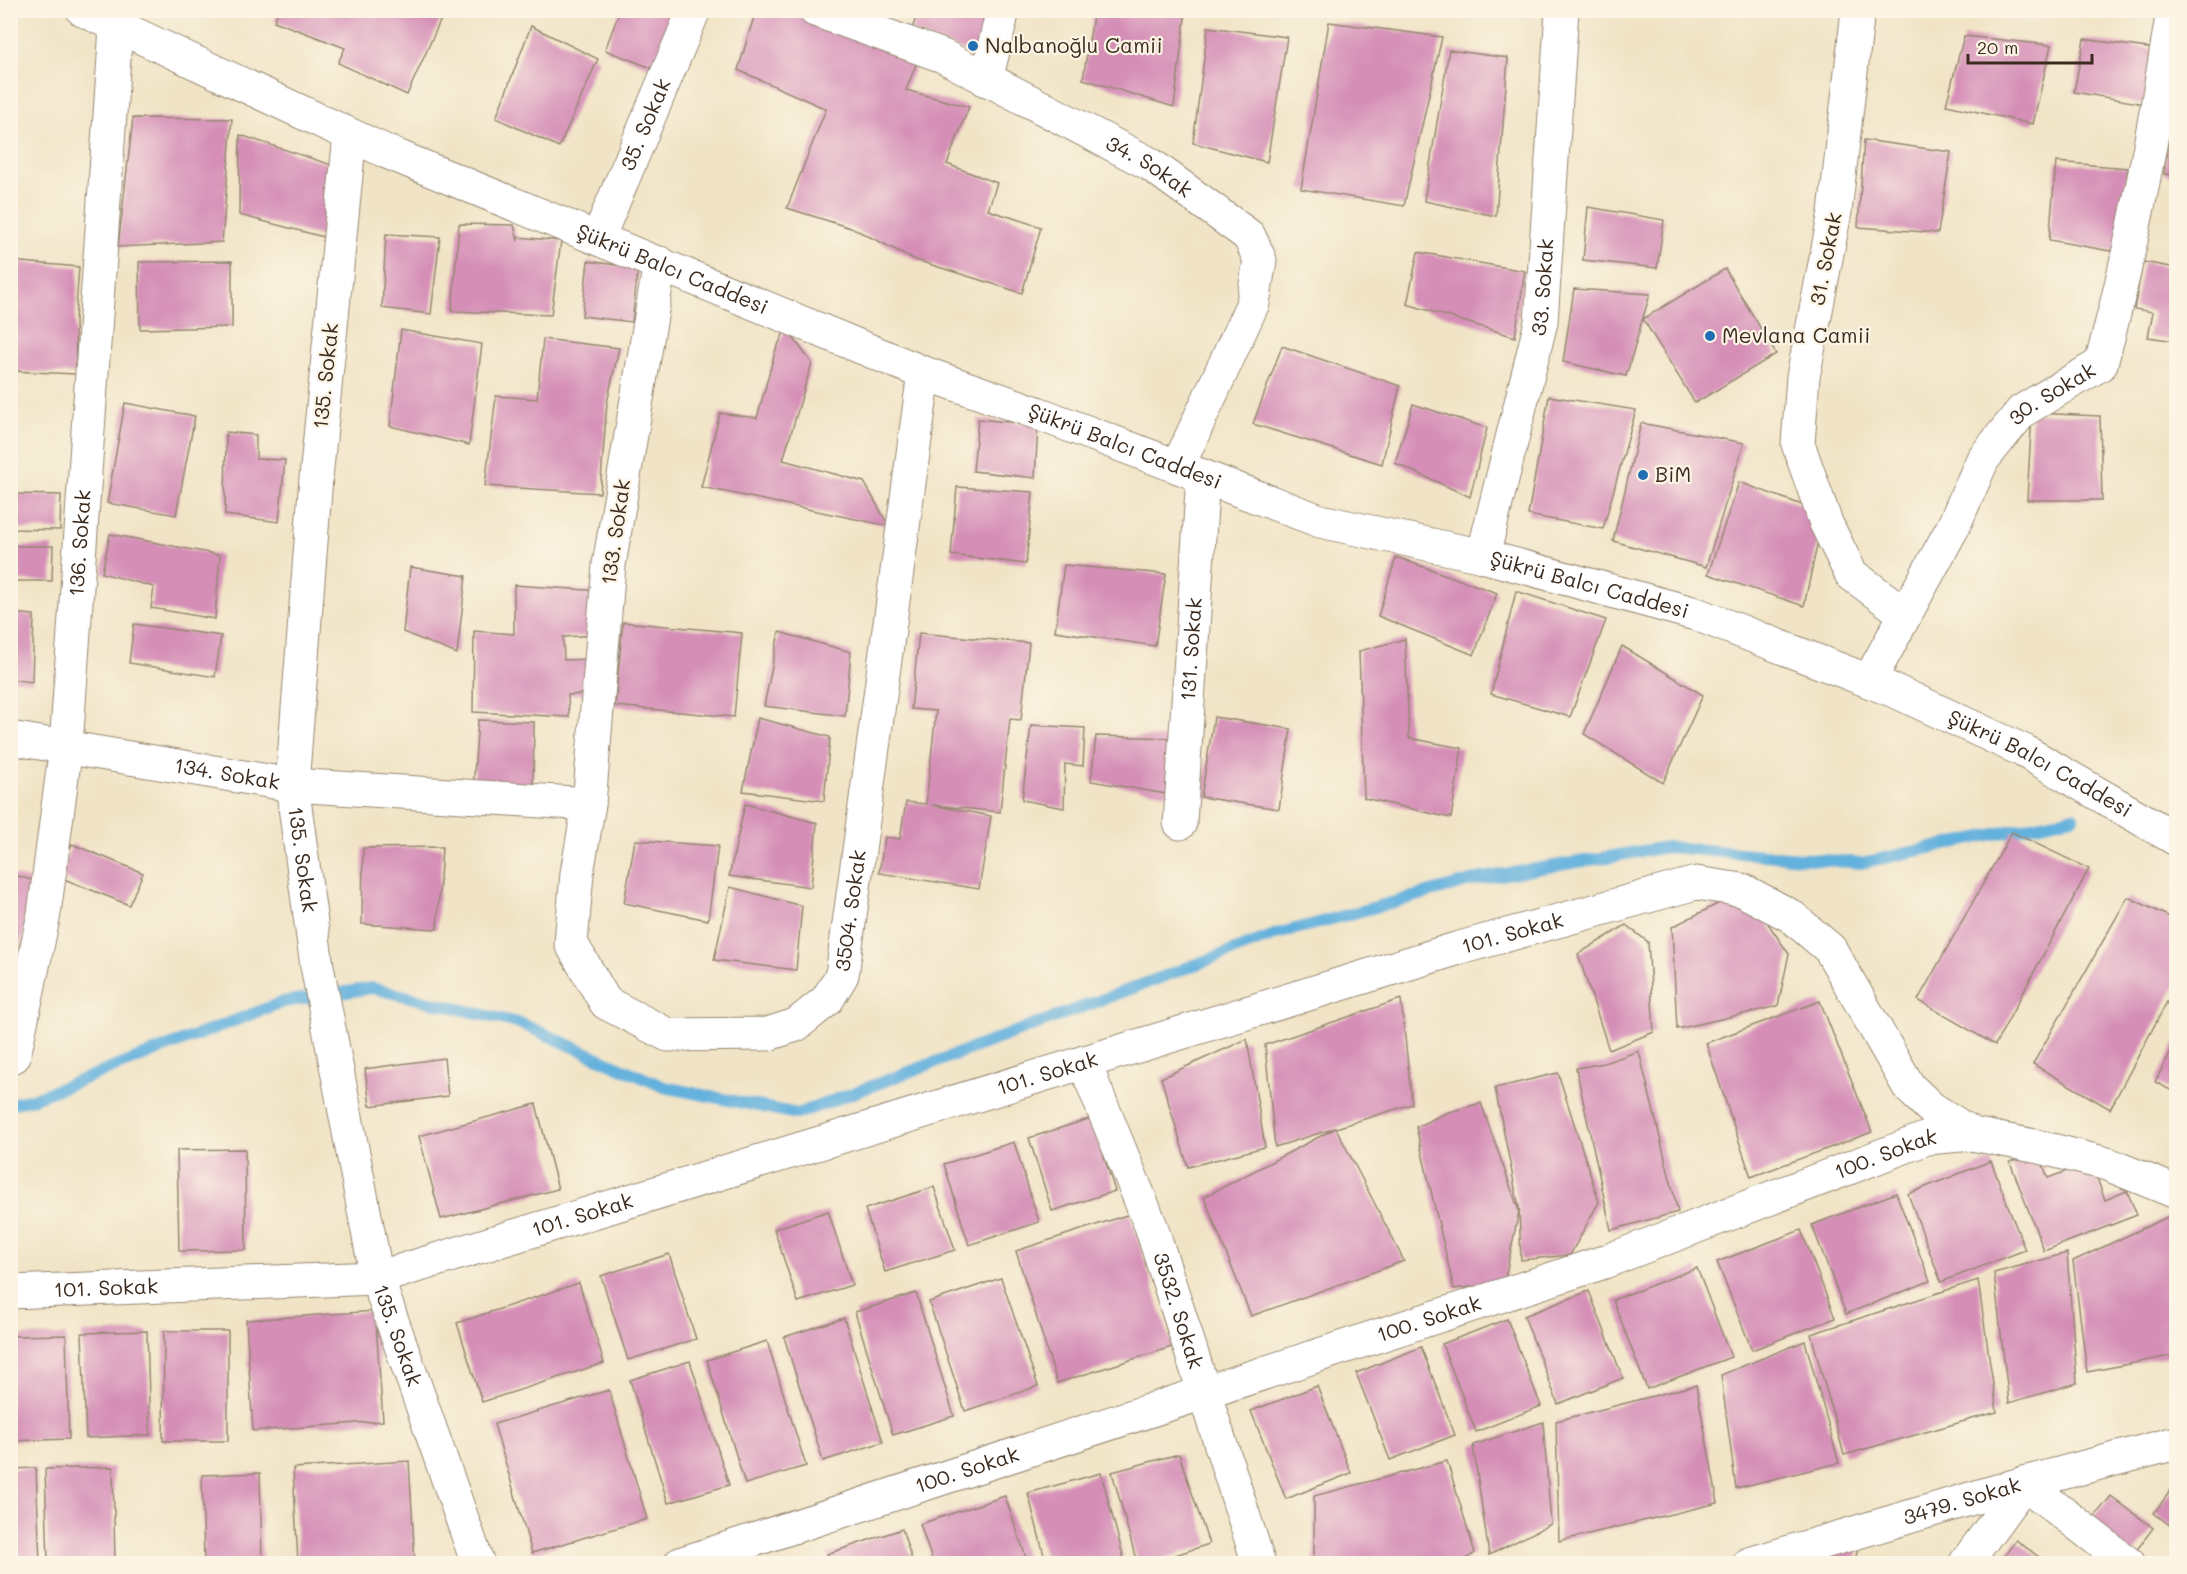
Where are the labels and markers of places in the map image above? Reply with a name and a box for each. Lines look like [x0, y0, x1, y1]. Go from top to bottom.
place label: Nalbanoğlu Camii [985, 31, 1163, 58]
marker: Nalbanoğlu Camii [966, 39, 980, 53]
place label: Mevlana Camii [1722, 321, 1870, 348]
marker: Mevlana Camii [1703, 329, 1717, 343]
place label: BiM [1655, 460, 1691, 487]
marker: BiM [1636, 468, 1650, 482]

